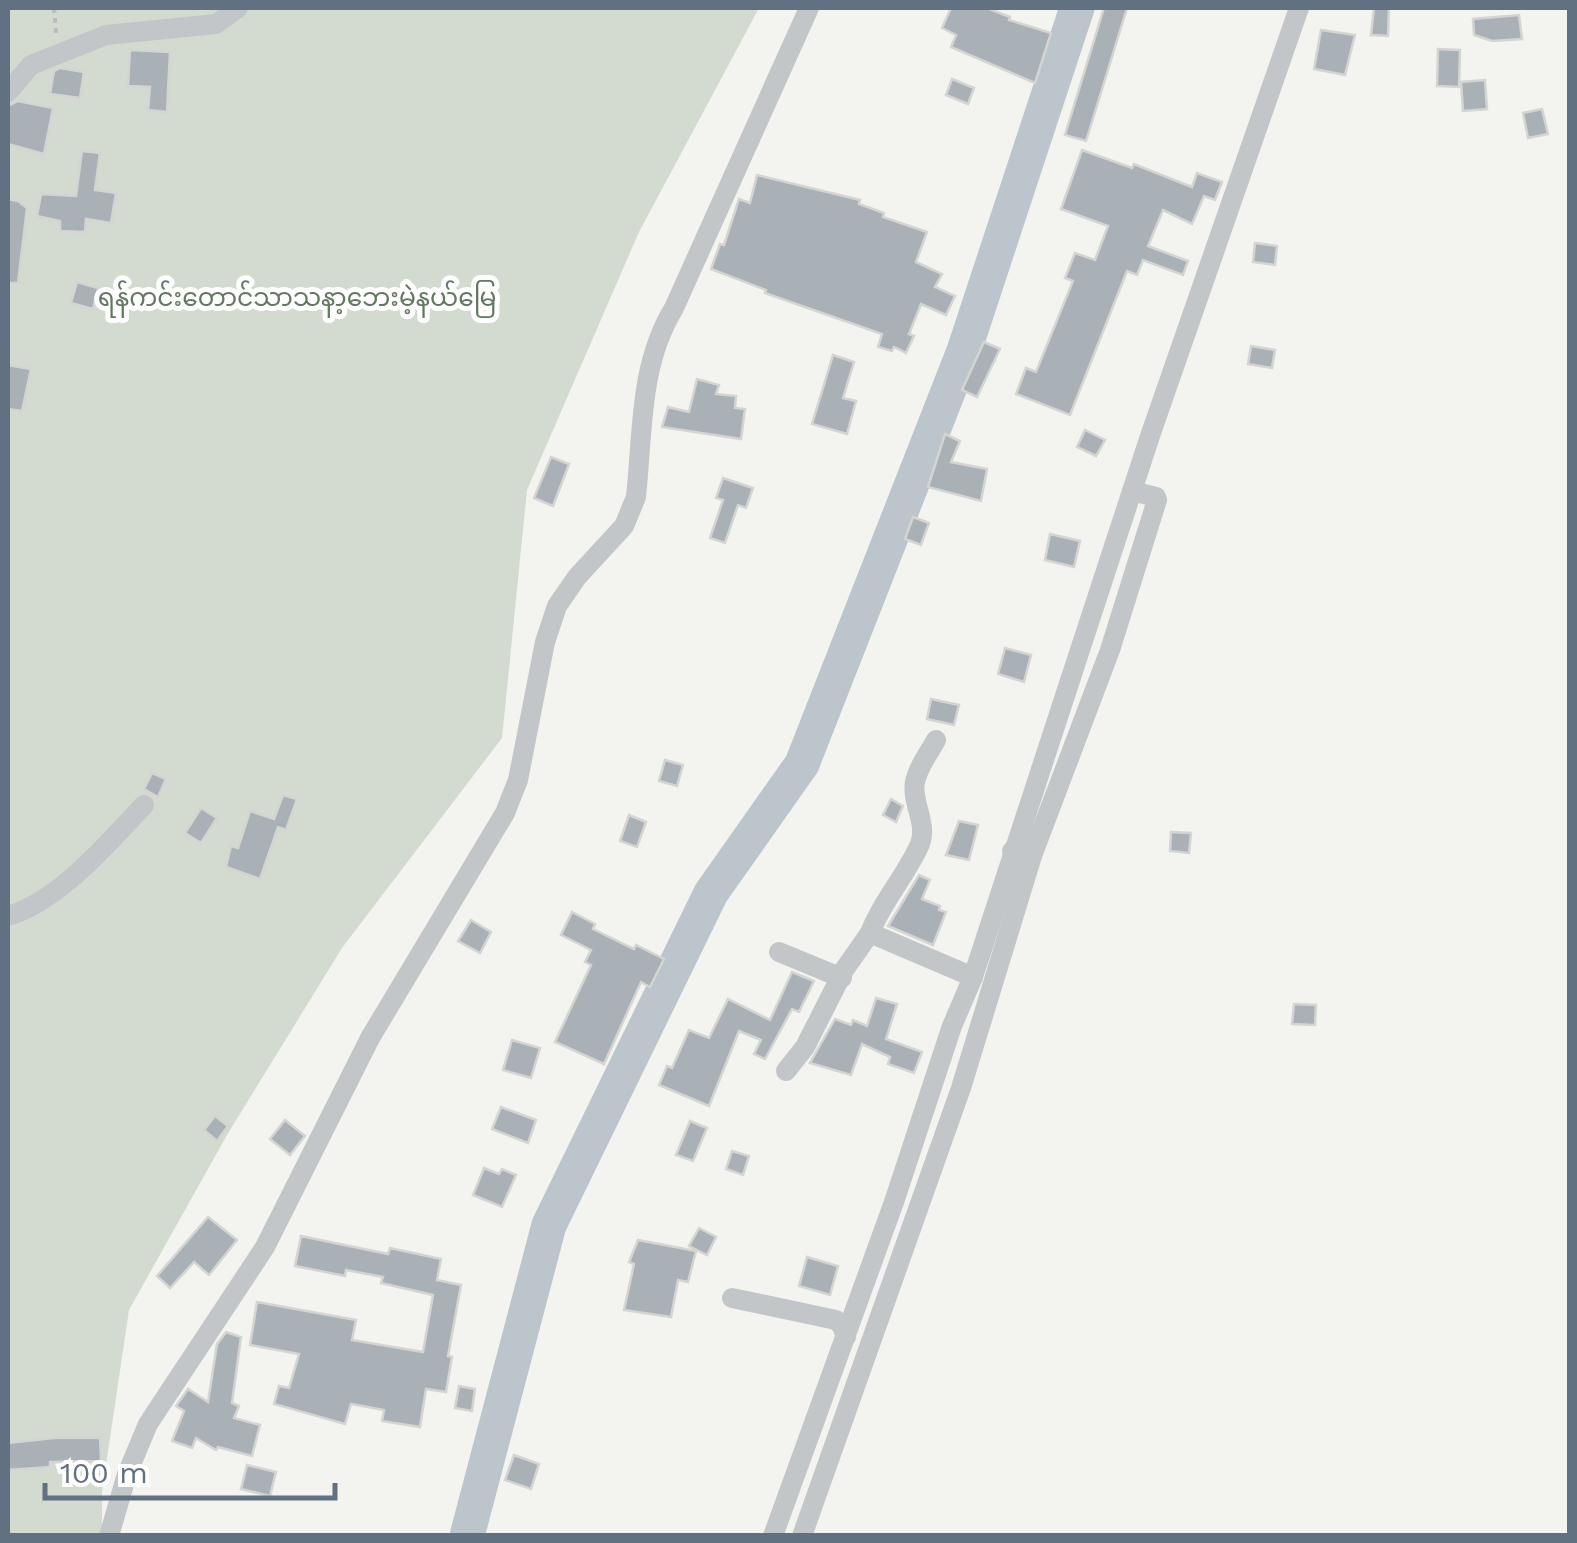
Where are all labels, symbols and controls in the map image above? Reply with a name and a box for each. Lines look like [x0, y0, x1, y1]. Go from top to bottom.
park label: ရန်ကင်းတောင်သာသနာ့ဘေးမဲ့နယ်မြေ [98, 280, 496, 318]
scale bar [45, 1438, 335, 1500]
text: 100 m [60, 1455, 148, 1490]

